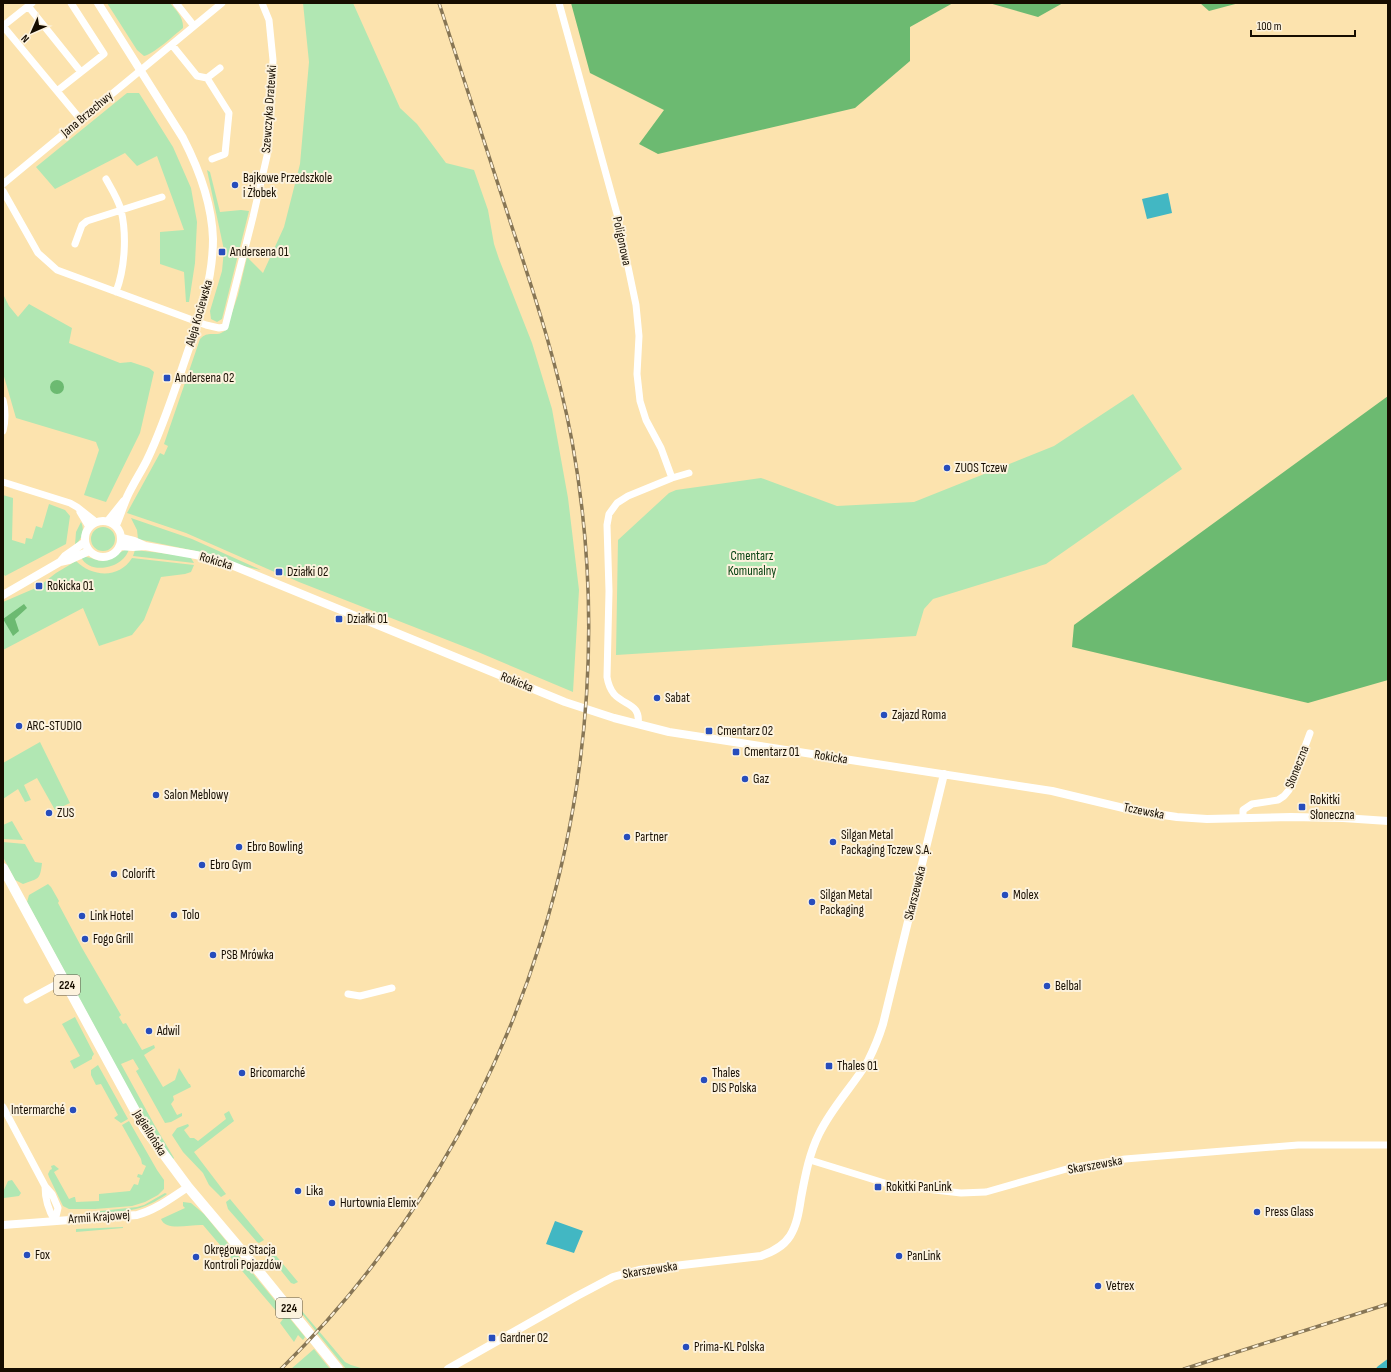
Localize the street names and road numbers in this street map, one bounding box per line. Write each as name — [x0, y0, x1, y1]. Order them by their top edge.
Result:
street label: Szewczyka Dratewki — [258, 65, 280, 153]
street label: Jana Brzechwy — [57, 88, 116, 141]
street label: Poligonowa — [609, 215, 635, 267]
street label: Aleja Kociewska — [182, 278, 216, 349]
street label: Rokicka — [197, 548, 235, 574]
street label: Rokicka — [498, 668, 536, 696]
street label: Słoneczna — [1282, 743, 1312, 791]
street label: Rokicka — [813, 746, 849, 768]
street label: Tczewska — [1122, 799, 1166, 823]
street label: Skarszewska — [901, 864, 929, 922]
road number: 224 — [54, 975, 80, 995]
street label: Jagiellońska — [129, 1106, 170, 1159]
street label: Skarszewska — [1066, 1152, 1124, 1178]
street label: Armii Krajowej — [67, 1207, 130, 1227]
street label: Skarszewska — [621, 1258, 679, 1282]
road number: 224 — [276, 1298, 302, 1318]

